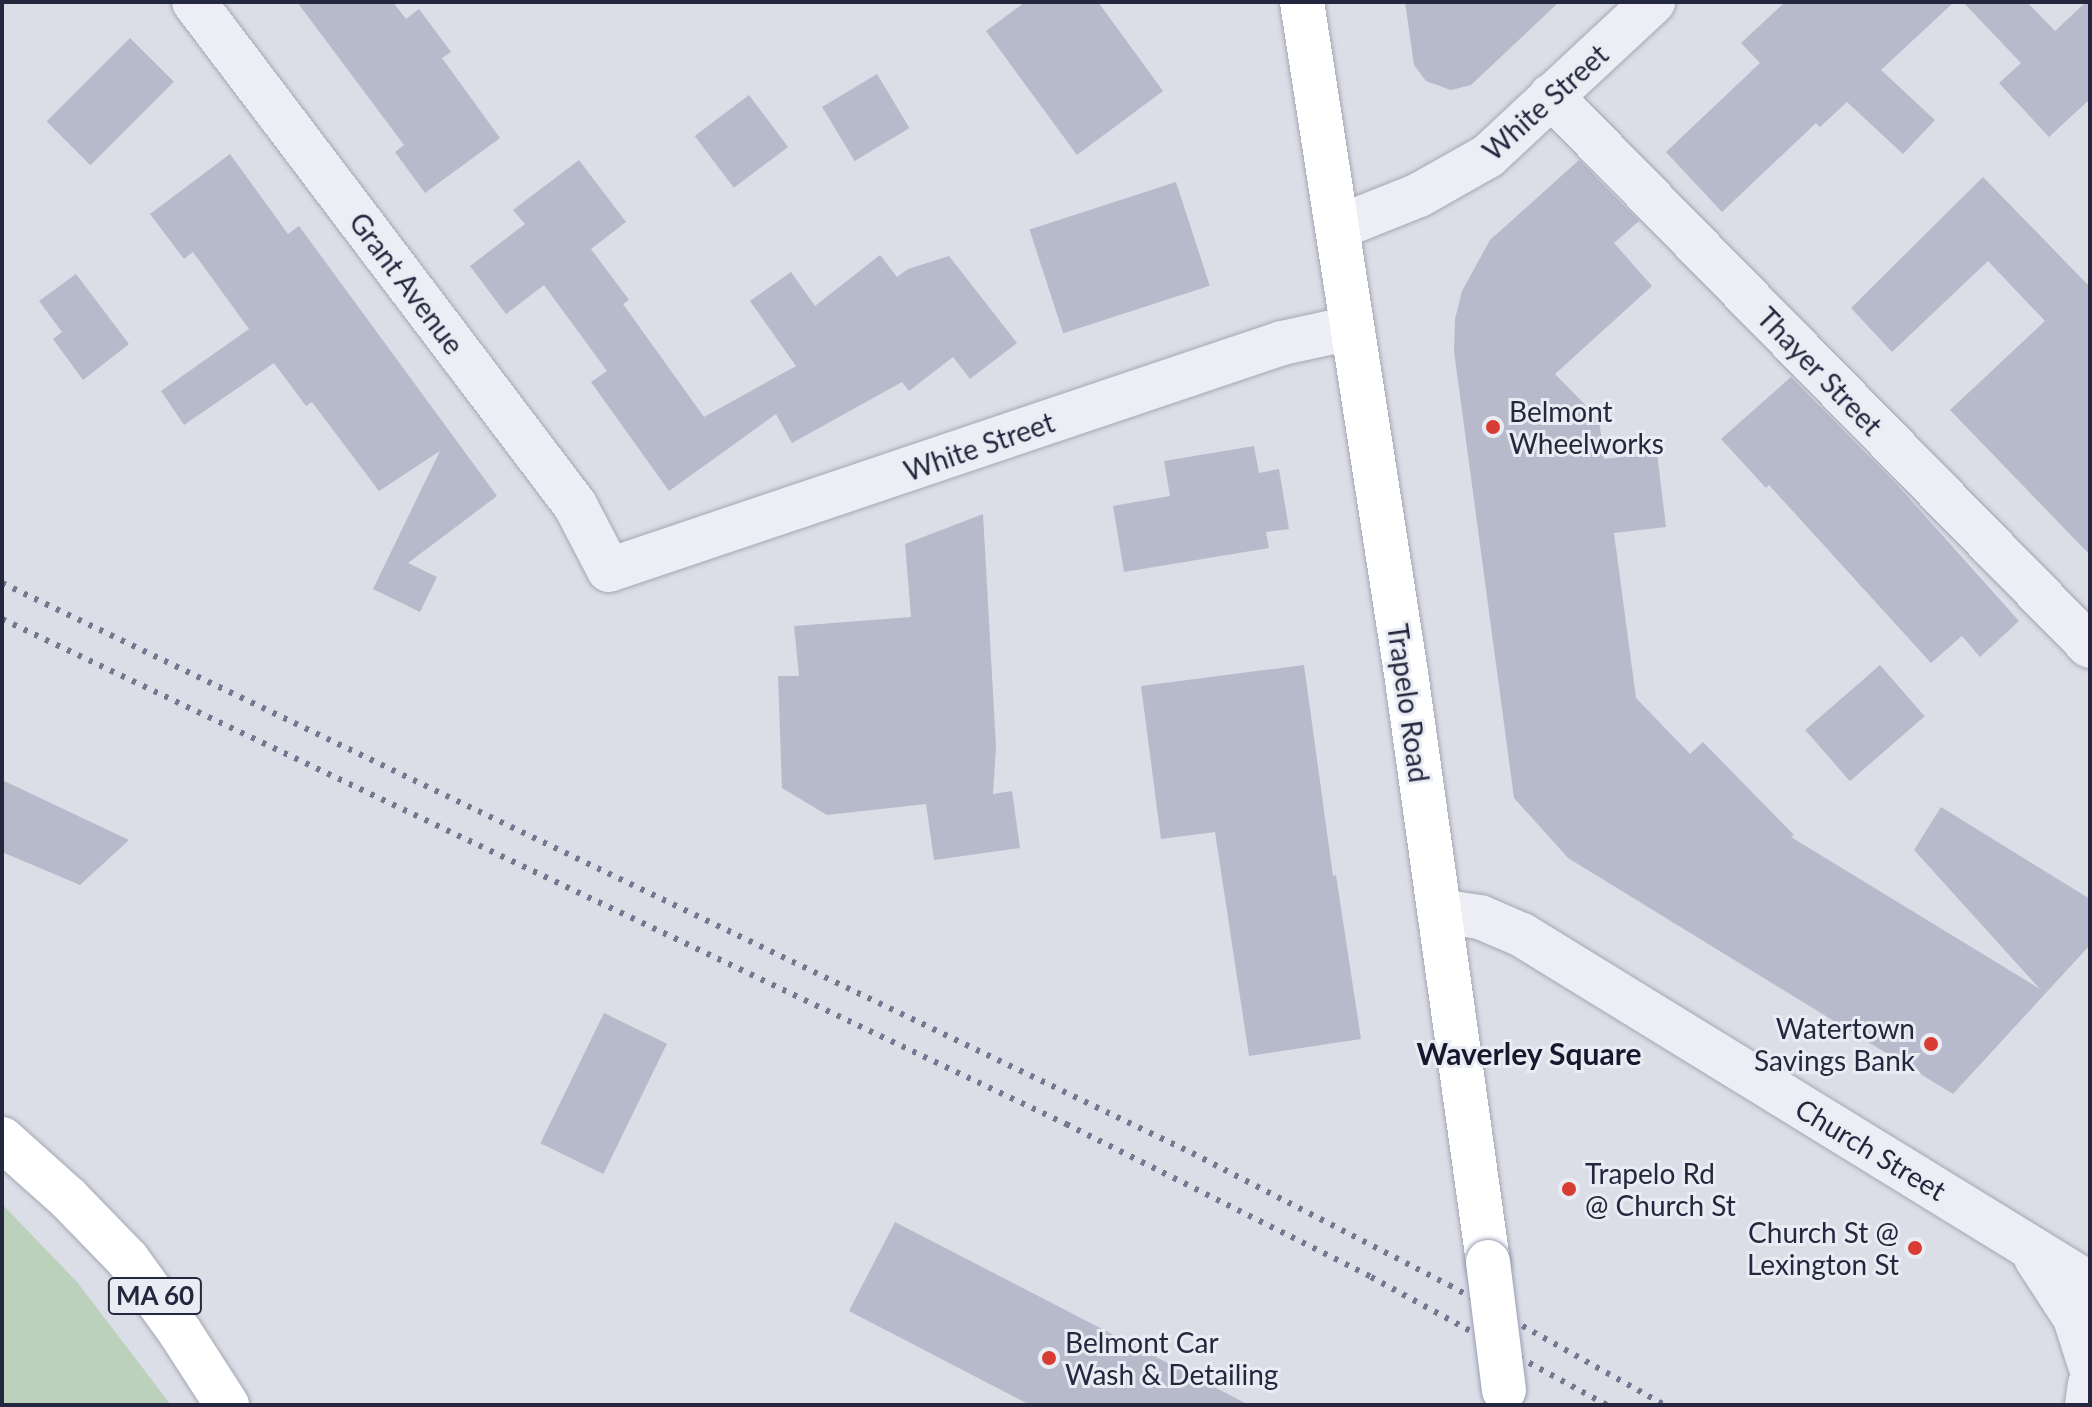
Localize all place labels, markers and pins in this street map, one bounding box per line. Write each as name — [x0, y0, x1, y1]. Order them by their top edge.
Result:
place label: Belmont Wheelworks — [1509, 394, 1664, 460]
marker: Belmont Wheelworks — [1484, 418, 1502, 436]
place label: Watertown Savings Bank — [1754, 1011, 1915, 1077]
marker: Watertown Savings Bank — [1922, 1035, 1940, 1053]
place label: Trapelo Rd @ Church St — [1585, 1156, 1736, 1222]
marker: Trapelo Rd @ Church St — [1560, 1180, 1578, 1198]
place label: Church St @ Lexington St — [1747, 1215, 1899, 1281]
marker: Church St @ Lexington St — [1906, 1239, 1924, 1257]
place label: Belmont Car Wash & Detailing — [1065, 1325, 1278, 1391]
marker: Belmont Car Wash & Detailing — [1040, 1349, 1058, 1367]

